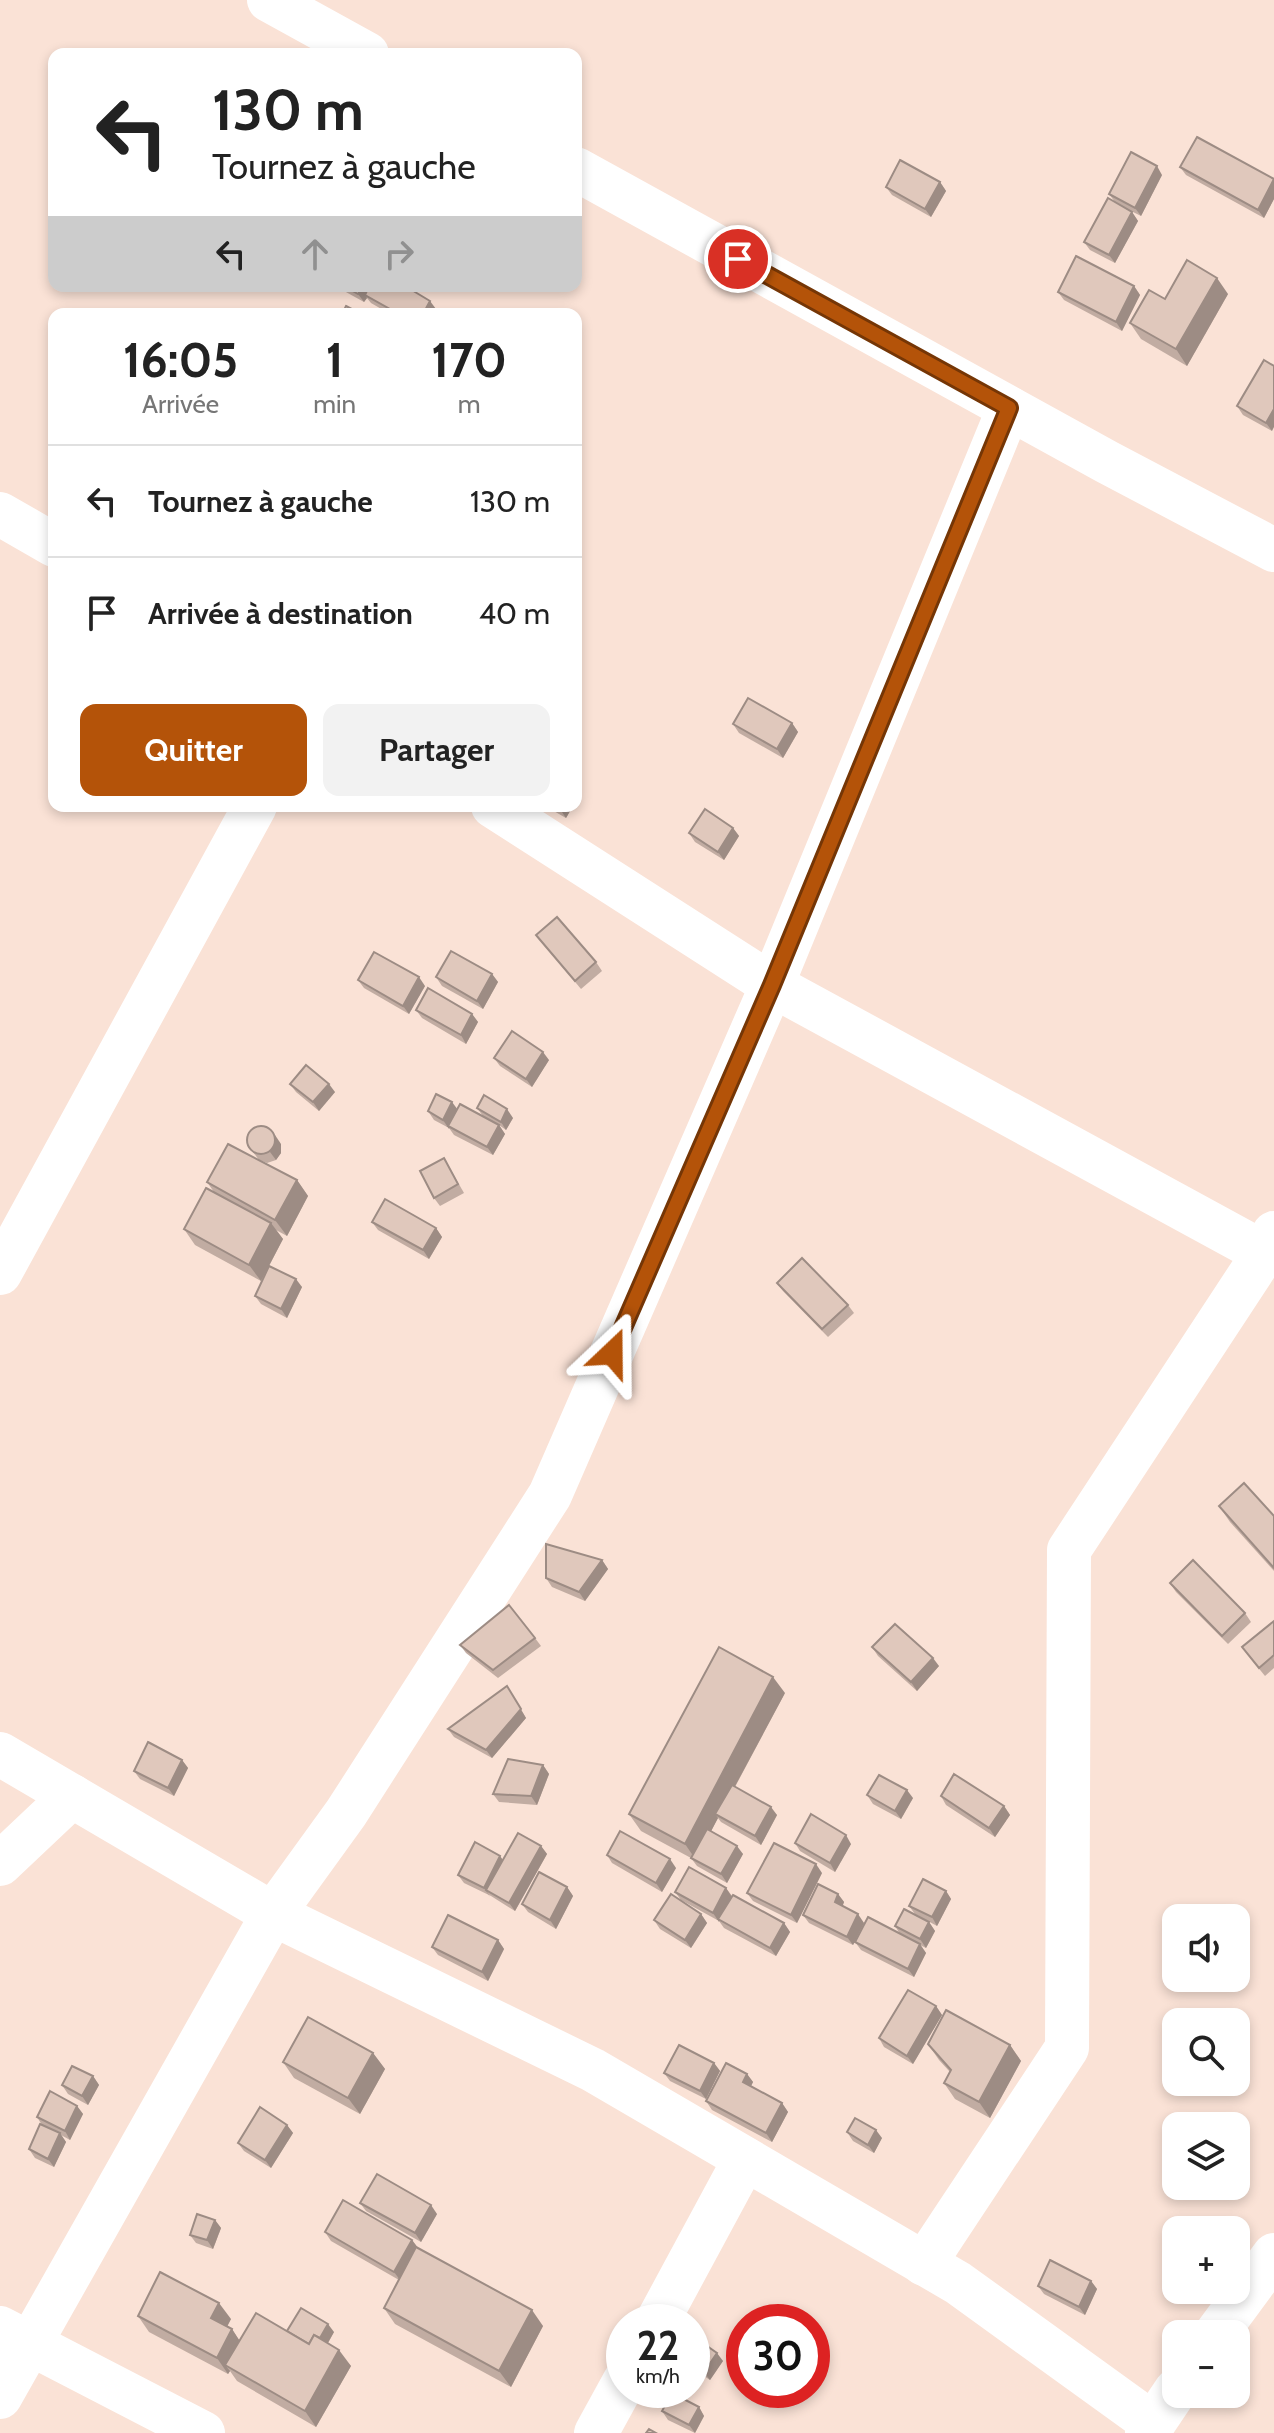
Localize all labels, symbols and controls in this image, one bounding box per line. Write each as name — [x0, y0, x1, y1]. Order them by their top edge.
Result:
text: 130 m — [212, 76, 364, 144]
icon: left — [80, 80, 184, 184]
text: Tournez à gauche — [212, 144, 476, 188]
pin — [704, 225, 772, 293]
icon: left — [209, 232, 253, 276]
icon: ahead — [293, 232, 337, 276]
icon: right — [377, 232, 421, 276]
icon: arrive — [716, 237, 760, 281]
text: 16:05 — [123, 331, 238, 389]
text: 1 — [326, 331, 344, 389]
text: 170 — [431, 331, 507, 389]
text: Arrivée — [142, 388, 219, 420]
text: min — [313, 388, 356, 420]
text: m — [458, 388, 480, 420]
icon: left — [80, 479, 124, 523]
text: Tournez à gauche — [148, 483, 373, 520]
text: 130 m — [470, 483, 550, 520]
icon: arrive — [80, 591, 124, 635]
text: Arrivée à destination — [148, 595, 413, 632]
text: 40 m — [479, 595, 550, 632]
button: Quitter — [80, 704, 307, 796]
button: Partager — [323, 704, 550, 796]
position arrow — [570, 1311, 654, 1395]
map controls — [1162, 1904, 1250, 2408]
button: sound — [1162, 1904, 1250, 1992]
button: search — [1162, 2008, 1250, 2096]
button: layers — [1162, 2112, 1250, 2200]
button: + — [1162, 2216, 1250, 2304]
speed limit sign: 30 — [726, 2304, 830, 2408]
button: − — [1162, 2320, 1250, 2408]
text: 22 — [637, 2321, 679, 2370]
text: km/h — [636, 2364, 680, 2388]

